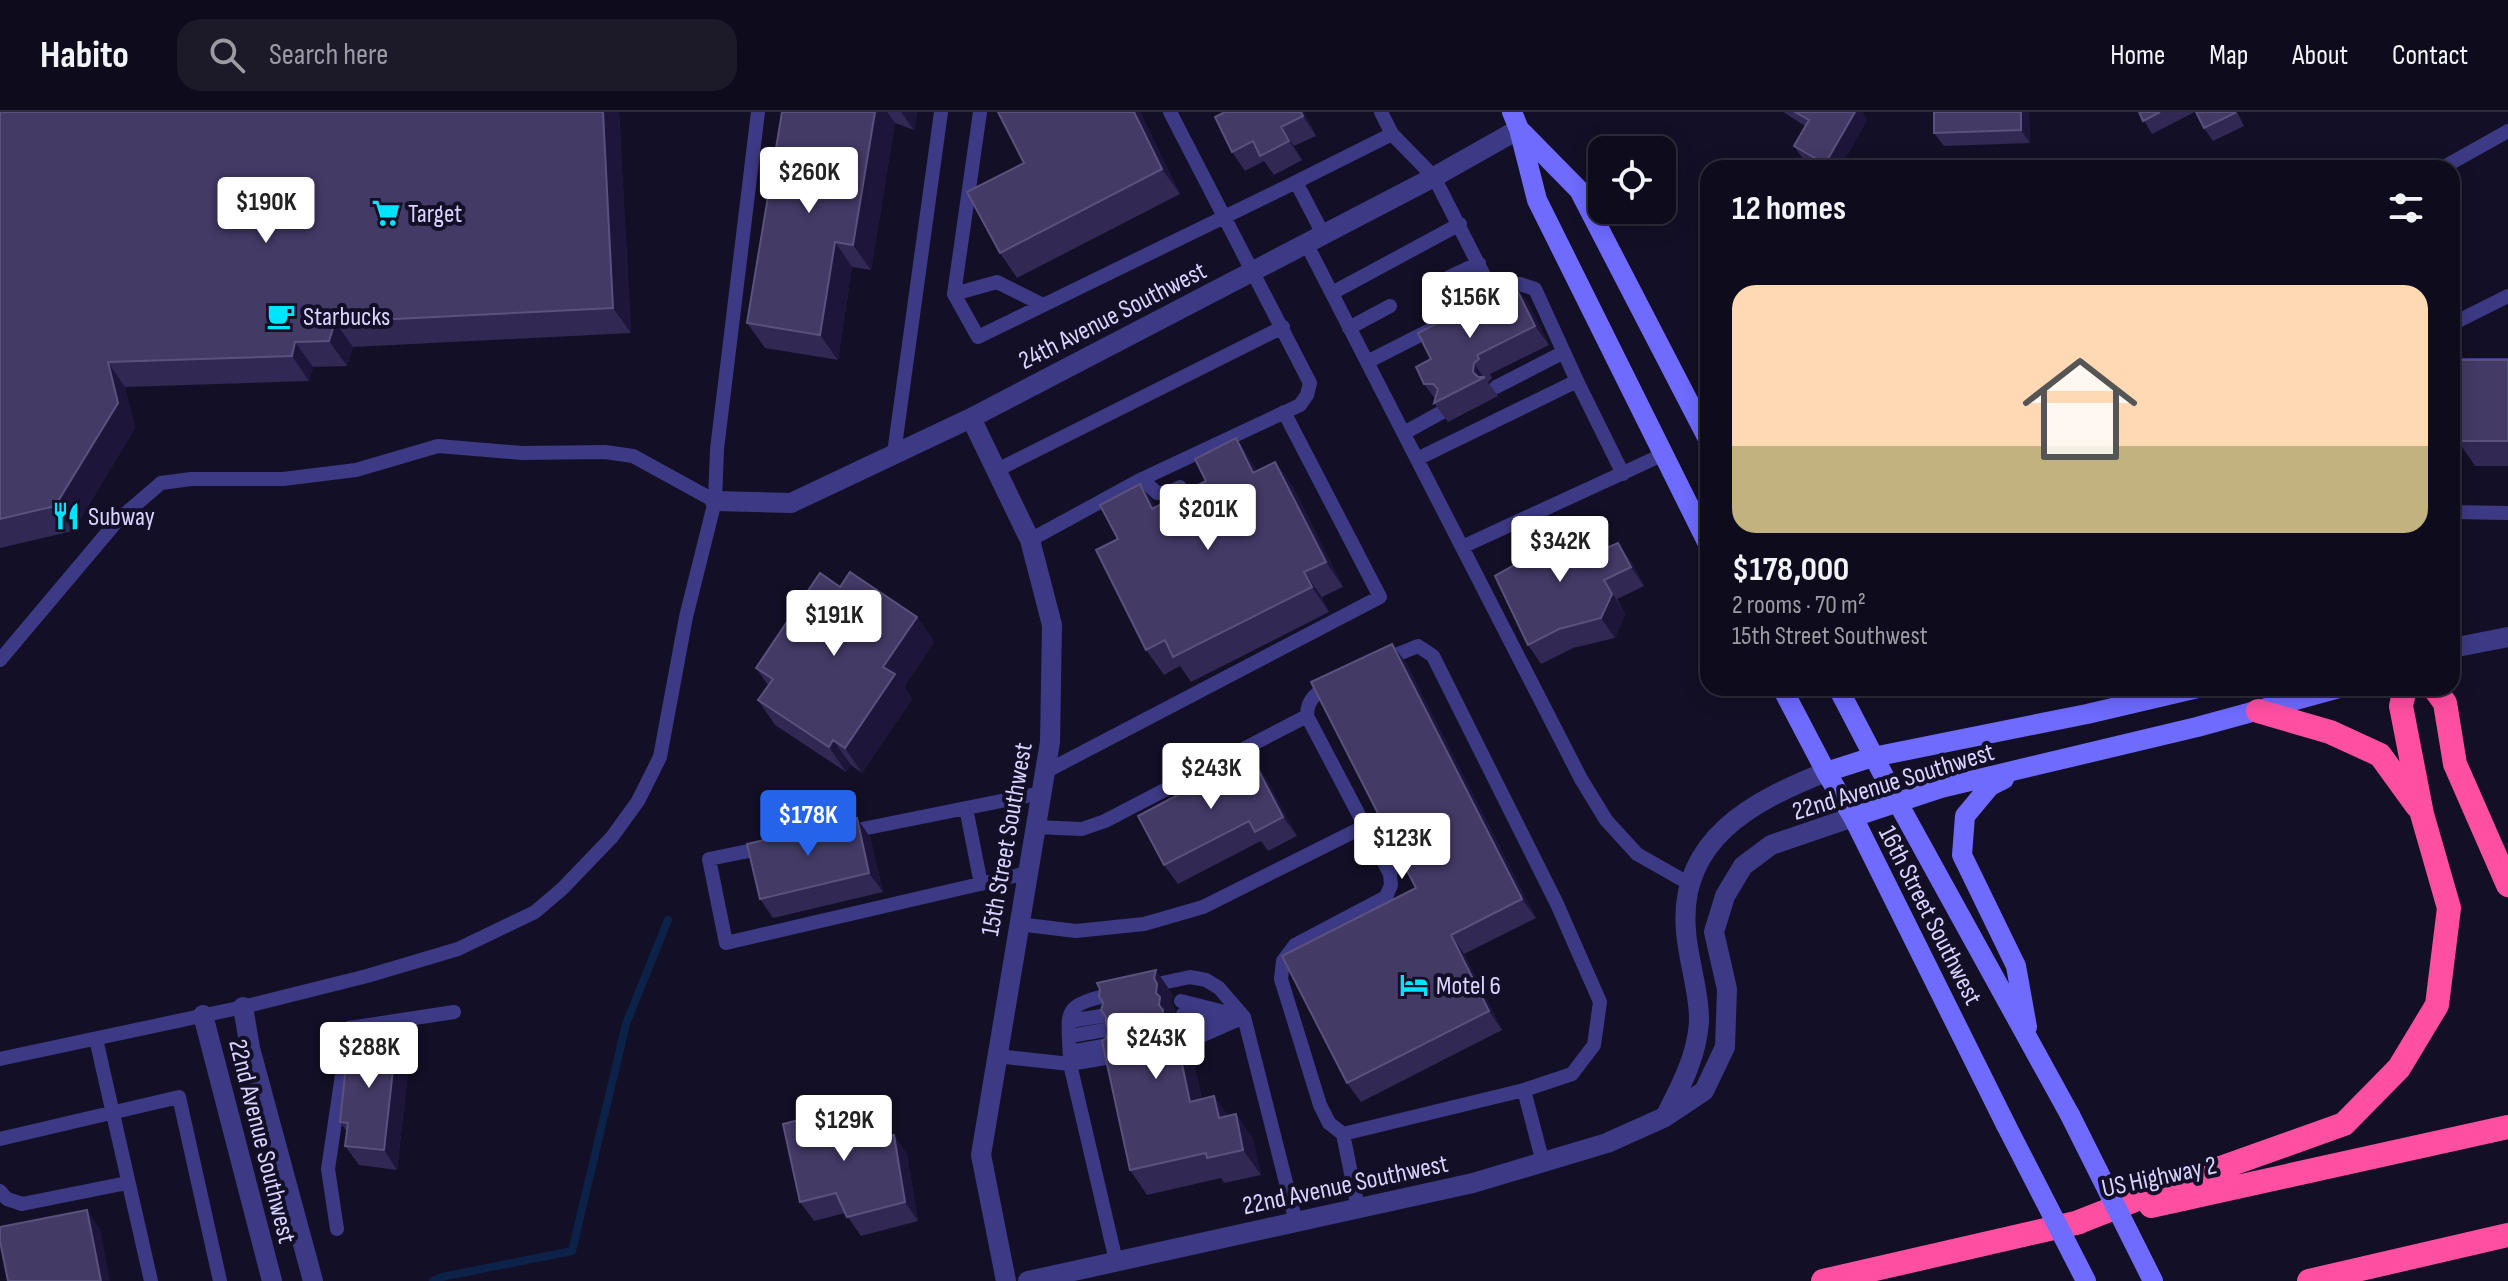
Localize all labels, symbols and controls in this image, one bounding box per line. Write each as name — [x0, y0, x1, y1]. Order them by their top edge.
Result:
search box — [177, 19, 737, 91]
text: Habito — [40, 33, 129, 78]
icon: search — [205, 33, 249, 77]
text: Search here — [269, 37, 388, 73]
text: Home — [2110, 39, 2165, 72]
text: Map — [2209, 39, 2248, 72]
text: About — [2292, 39, 2348, 72]
text: Contact — [2392, 39, 2468, 72]
map controls — [1588, 136, 1676, 224]
button: locate — [1588, 136, 1676, 224]
pin: $260K — [753, 147, 865, 215]
text: $260K — [778, 157, 840, 188]
pin: $190K — [210, 177, 322, 245]
icon: filters — [2384, 186, 2428, 230]
text: $190K — [235, 187, 297, 218]
text: 12 homes — [1732, 188, 1846, 229]
supermarket icon: Target — [371, 198, 401, 228]
place label: Target — [408, 199, 462, 230]
street label: 24th Avenue Southwest — [1014, 256, 1212, 377]
pin: $156K — [1414, 272, 1526, 340]
text: $156K — [1440, 282, 1500, 313]
cafe icon: Starbucks — [266, 301, 296, 331]
place label: Starbucks — [303, 302, 390, 333]
icon: home — [2008, 337, 2152, 481]
pin: $201K — [1152, 484, 1264, 552]
text: $201K — [1178, 494, 1238, 525]
restaurant icon: Subway — [51, 501, 81, 531]
place label: Subway — [88, 502, 155, 533]
pin: $342K — [1504, 516, 1616, 584]
text: $342K — [1529, 526, 1591, 557]
text: $178,000 — [1732, 549, 1849, 590]
pin: $191K — [778, 590, 890, 658]
text: 2 rooms · 70 m² — [1732, 590, 1866, 621]
text: $191K — [804, 600, 864, 631]
text: 15th Street Southwest — [1732, 621, 1928, 652]
street label: 22nd Avenue Southwest — [1789, 737, 1998, 828]
street label: 15th Street Southwest — [975, 740, 1040, 938]
pin: $243K — [1155, 743, 1267, 811]
text: $243K — [1180, 753, 1242, 784]
pin: $178K — [752, 790, 864, 858]
text: $178K — [778, 800, 838, 831]
pin: $123K — [1346, 813, 1458, 881]
street label: 16th Street Southwest — [1871, 821, 1988, 1010]
text: $123K — [1372, 823, 1432, 854]
hotel icon: Motel 6 — [1399, 970, 1429, 1000]
place label: Motel 6 — [1436, 971, 1501, 1002]
pin: $243K — [1100, 1013, 1212, 1081]
pin: $288K — [313, 1022, 425, 1090]
text: $243K — [1125, 1023, 1187, 1054]
text: $288K — [338, 1032, 400, 1063]
street label: 22nd Avenue Southwest — [221, 1036, 302, 1247]
pin: $129K — [788, 1095, 900, 1163]
text: $129K — [814, 1105, 874, 1136]
street label: 22nd Avenue Southwest — [1240, 1149, 1451, 1222]
street label: US Highway 2 — [2099, 1150, 2220, 1205]

